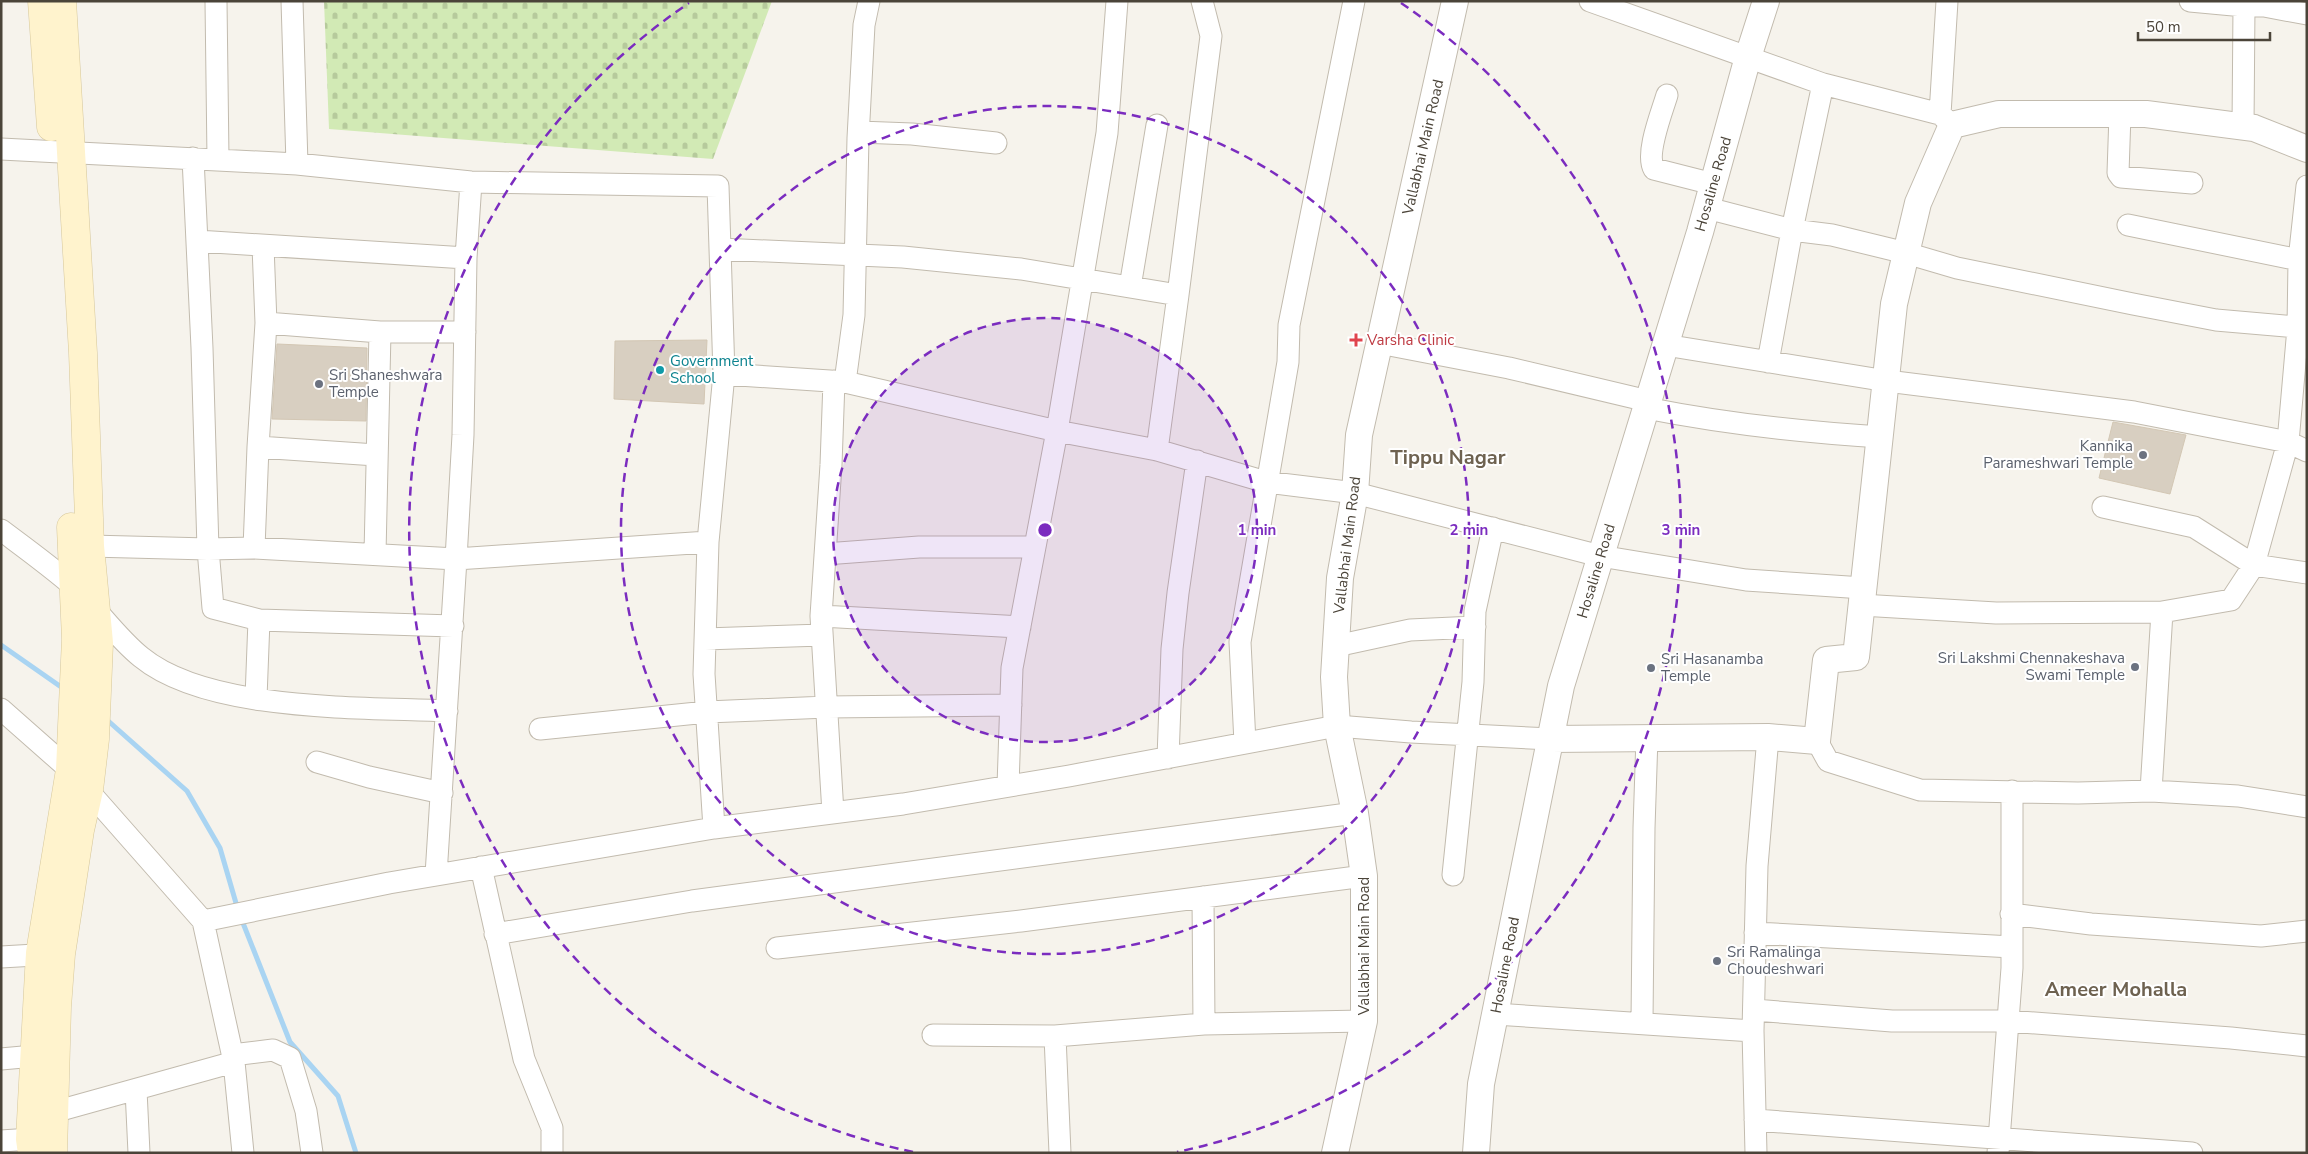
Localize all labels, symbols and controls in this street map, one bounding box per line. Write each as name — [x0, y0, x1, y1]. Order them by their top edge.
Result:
scale bar — [2138, 10, 2270, 42]
text: 50 m — [2146, 17, 2181, 37]
street label: Vallabhai Main Road — [1397, 77, 1448, 218]
street label: Hosaline Road — [1690, 134, 1736, 234]
place label: Varsha Clinic — [1366, 330, 1454, 350]
marker: Varsha Clinic — [1349, 333, 1363, 347]
place label: Government School — [670, 351, 754, 388]
marker: Government School — [654, 364, 666, 376]
place label: Sri Shaneshwara Temple — [329, 365, 442, 402]
marker: Sri Shaneshwara Temple — [313, 378, 325, 390]
place label: Kannika Parameshwari Temple — [1983, 436, 2133, 473]
district label: Tippu Nagar — [1390, 444, 1506, 471]
marker: Kannika Parameshwari Temple — [2137, 449, 2149, 461]
street label: Vallabhai Main Road — [1329, 475, 1365, 616]
text: 1 min — [1238, 520, 1276, 540]
text: 2 min — [1450, 520, 1488, 540]
text: 3 min — [1662, 520, 1700, 540]
centre of rings — [1036, 521, 1054, 539]
street label: Hosaline Road — [1572, 521, 1620, 621]
place label: Sri Lakshmi Chennakeshava Swami Temple — [1938, 648, 2125, 685]
place label: Sri Hasanamba Temple — [1661, 649, 1763, 686]
marker: Sri Lakshmi Chennakeshava Swami Temple — [2129, 661, 2141, 673]
marker: Sri Hasanamba Temple — [1645, 662, 1657, 674]
street label: Vallabhai Main Road — [1354, 877, 1374, 1016]
street label: Hosaline Road — [1486, 915, 1524, 1015]
place label: Sri Ramalinga Choudeshwari — [1727, 942, 1824, 979]
marker: Sri Ramalinga Choudeshwari — [1711, 955, 1723, 967]
district label: Ameer Mohalla — [2045, 976, 2187, 1003]

